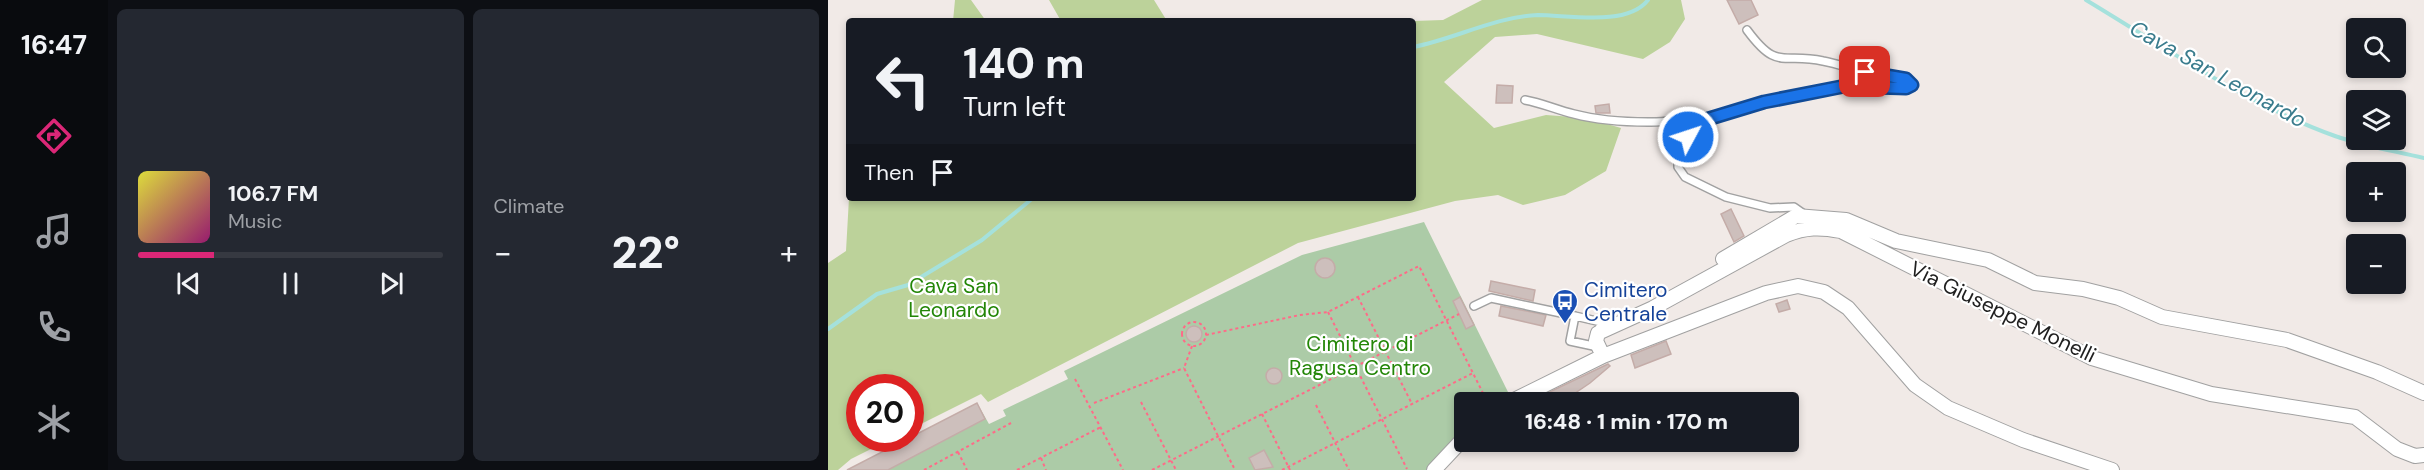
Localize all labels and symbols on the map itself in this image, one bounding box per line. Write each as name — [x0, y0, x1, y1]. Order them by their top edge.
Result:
water label: Cava San Leonardo — [2125, 13, 2311, 135]
pin — [1839, 46, 1890, 97]
position arrow — [1656, 105, 1720, 169]
street label: Via Giuseppe Monelli — [1905, 255, 2101, 369]
park label: Cava San Leonardo — [908, 272, 1000, 324]
place label: Cimitero Centrale — [1584, 276, 1668, 328]
bus stop icon: Cimitero Centrale — [1550, 287, 1580, 325]
park label: Cimitero di Ragusa Centro — [1289, 330, 1431, 382]
speed limit sign: 20 — [846, 374, 924, 452]

